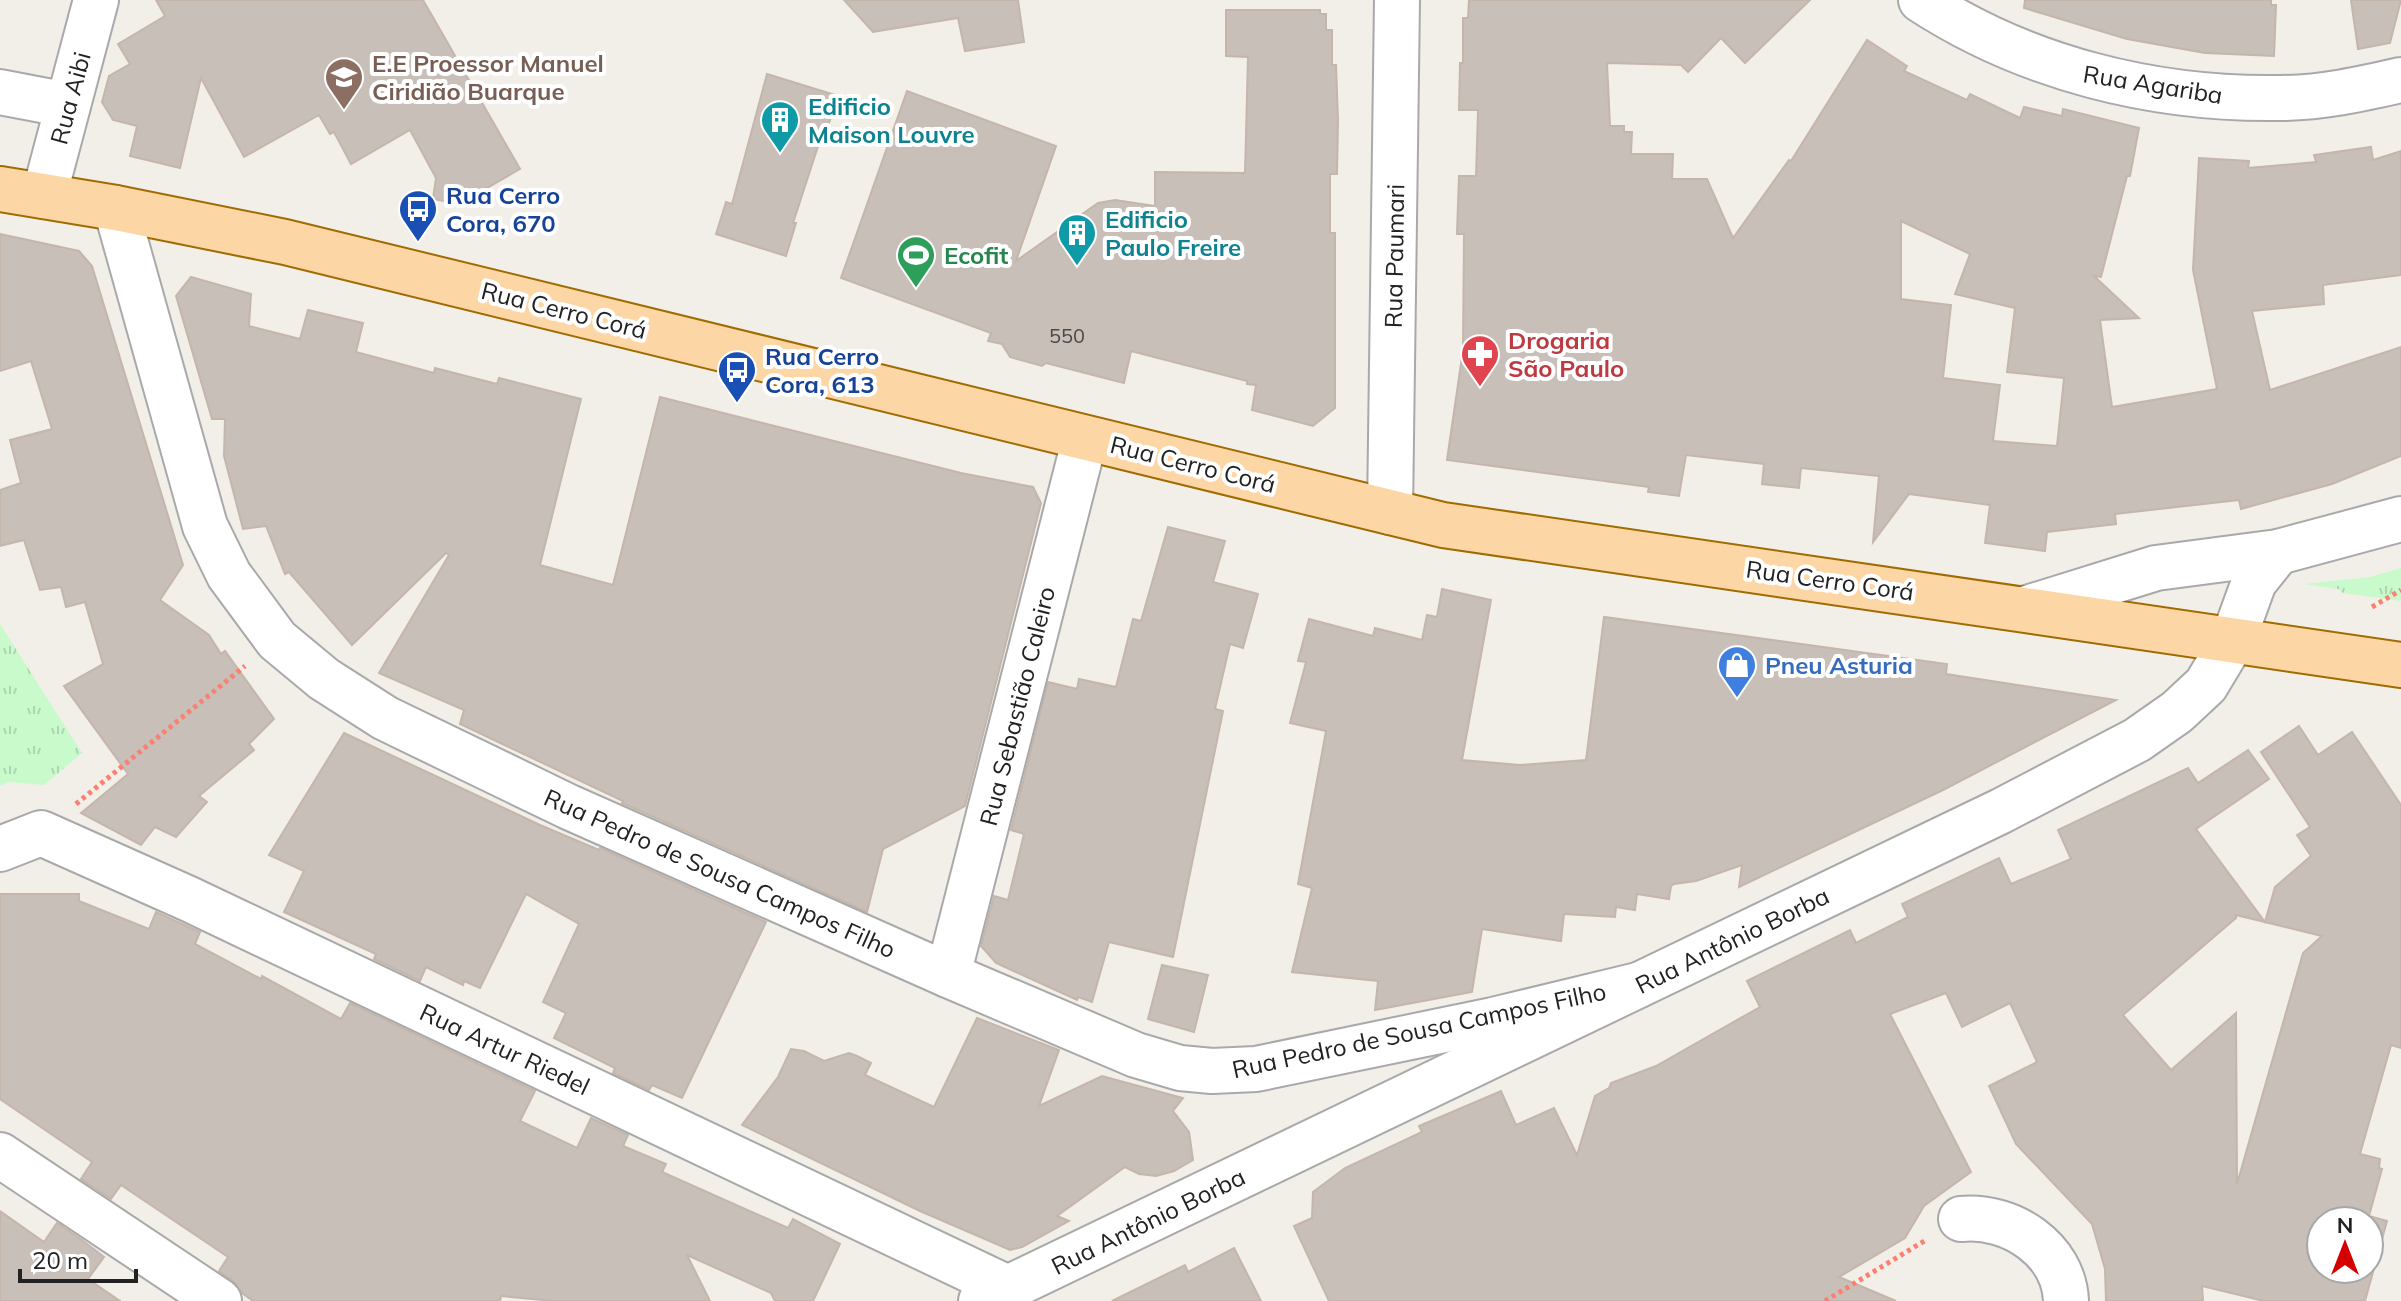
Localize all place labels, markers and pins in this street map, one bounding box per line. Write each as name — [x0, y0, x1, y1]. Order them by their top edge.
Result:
place label: E.E Proessor Manuel Ciridião Buarque — [372, 48, 604, 106]
school or university icon: E.E Proessor Manuel Ciridião Buarque — [323, 56, 365, 111]
place label: Edificio Maison Louvre — [808, 91, 975, 149]
building icon: Edificio Maison Louvre — [759, 99, 801, 154]
place label: Rua Cerro Cora, 670 — [446, 180, 560, 238]
bus stop icon: Rua Cerro Cora, 670 — [397, 188, 439, 243]
place label: Edificio Paulo Freire — [1105, 204, 1241, 262]
building icon: Edificio Paulo Freire — [1056, 212, 1098, 267]
sports icon: Ecofit — [895, 234, 937, 289]
place label: Ecofit — [944, 240, 1008, 270]
place label: Drogaria São Paulo — [1508, 325, 1624, 383]
pharmacy icon: Drogaria São Paulo — [1459, 333, 1501, 388]
place label: Rua Cerro Cora, 613 — [765, 341, 879, 399]
bus stop icon: Rua Cerro Cora, 613 — [716, 349, 758, 404]
shop icon: Pneu Asturia — [1716, 644, 1758, 699]
place label: Pneu Asturia — [1765, 650, 1913, 680]

